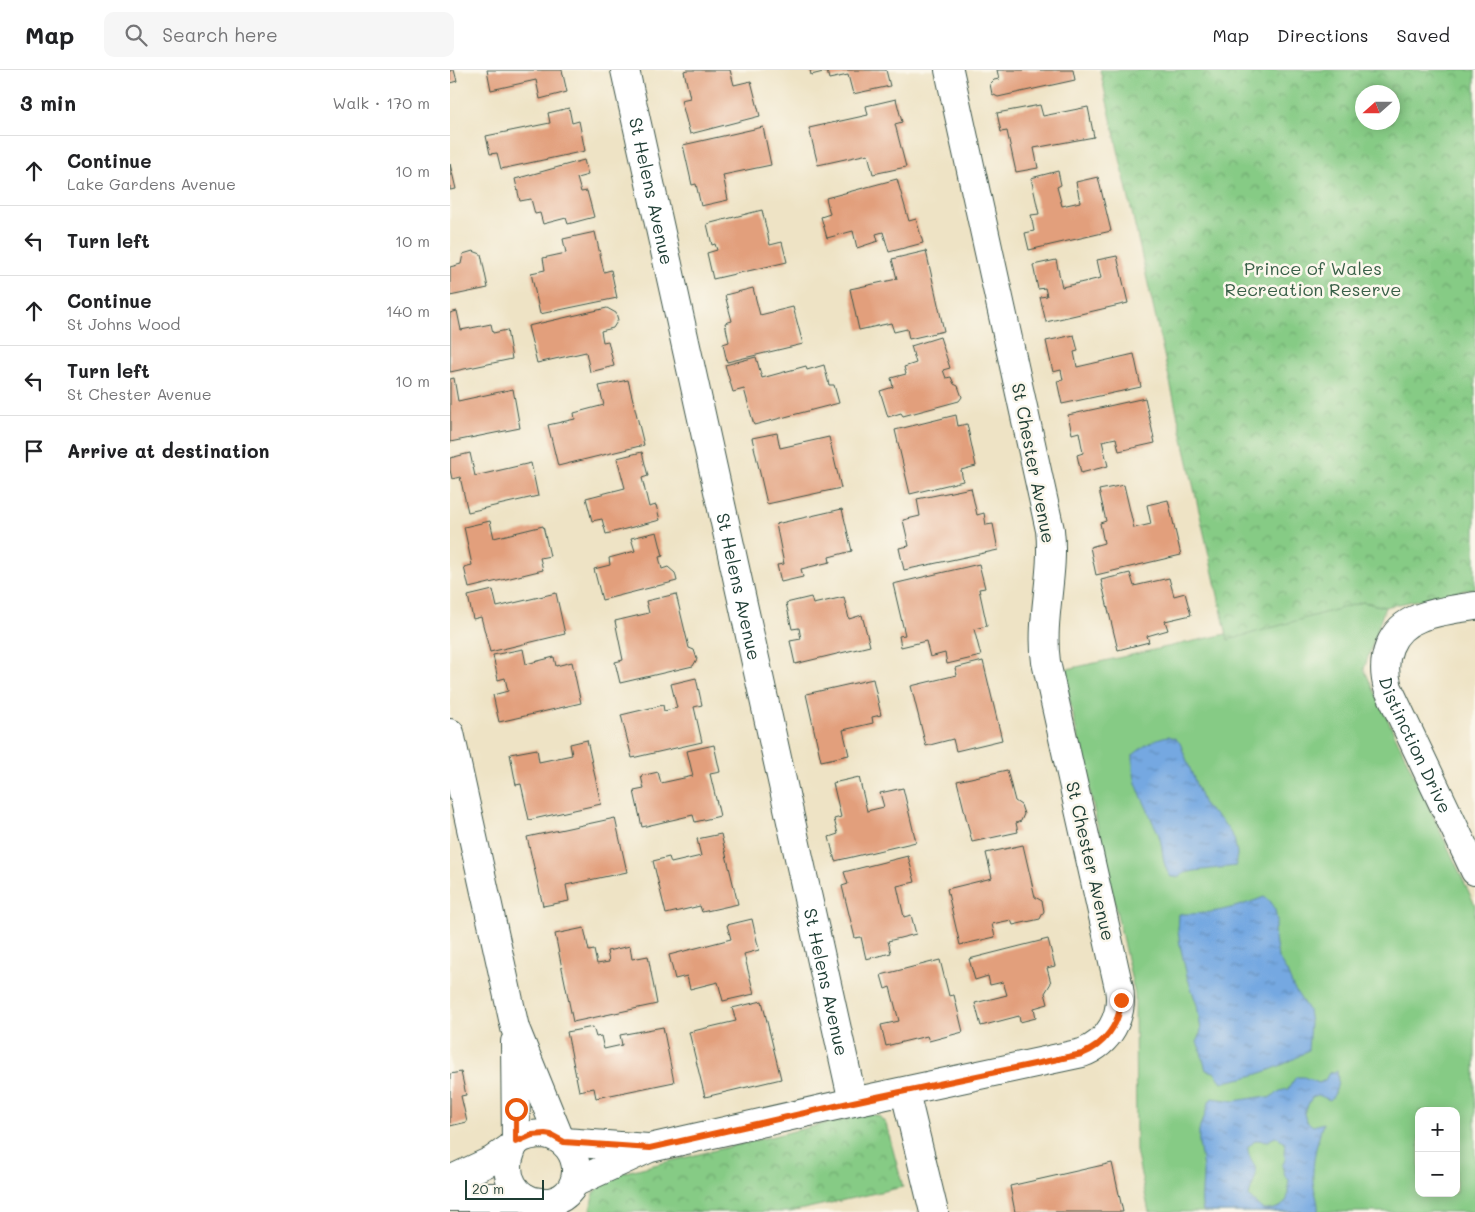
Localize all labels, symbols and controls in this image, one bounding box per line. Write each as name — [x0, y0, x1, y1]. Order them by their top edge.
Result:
search box — [104, 12, 454, 57]
text: Map — [25, 19, 74, 50]
icon: search — [122, 21, 150, 49]
text: Search here — [162, 22, 278, 47]
text: Map — [1212, 23, 1249, 47]
text: Directions — [1277, 23, 1369, 47]
text: Saved — [1397, 23, 1450, 47]
north arrow — [1355, 85, 1400, 130]
text: 3 min — [20, 89, 76, 116]
text: Walk · 170 m — [332, 92, 430, 113]
street label: St Helens Avenue — [624, 115, 680, 267]
text: Continue — [67, 148, 152, 173]
icon: ahead — [20, 157, 48, 185]
text: 10 m — [395, 160, 430, 181]
text: Lake Gardens Avenue — [67, 173, 236, 194]
icon: left — [20, 227, 48, 255]
text: Turn left — [67, 228, 150, 253]
text: 10 m — [395, 230, 430, 251]
park label: Prince of Wales Recreation Reserve — [1225, 256, 1401, 301]
text: Continue — [67, 288, 152, 313]
icon: ahead — [20, 297, 48, 325]
text: 140 m — [386, 300, 430, 321]
text: St Johns Wood — [67, 313, 180, 334]
text: Turn left — [67, 358, 150, 383]
icon: left — [20, 367, 48, 395]
text: 10 m — [395, 370, 430, 391]
street label: St Chester Avenue — [1007, 381, 1061, 545]
text: St Chester Avenue — [67, 383, 212, 404]
icon: arrive — [20, 437, 48, 465]
text: Arrive at destination — [67, 438, 270, 463]
street label: St Helens Avenue — [711, 511, 767, 663]
street label: Distinction Drive — [1374, 675, 1458, 817]
street label: St Chester Avenue — [1061, 779, 1121, 943]
street label: St Helens Avenue — [799, 906, 854, 1058]
route end — [1110, 989, 1133, 1012]
route start — [505, 1098, 528, 1121]
map controls — [1415, 1107, 1460, 1197]
button: + — [1415, 1107, 1460, 1152]
button: − — [1415, 1152, 1460, 1197]
scale bar — [465, 1177, 544, 1200]
text: 20 m — [472, 1179, 504, 1198]

